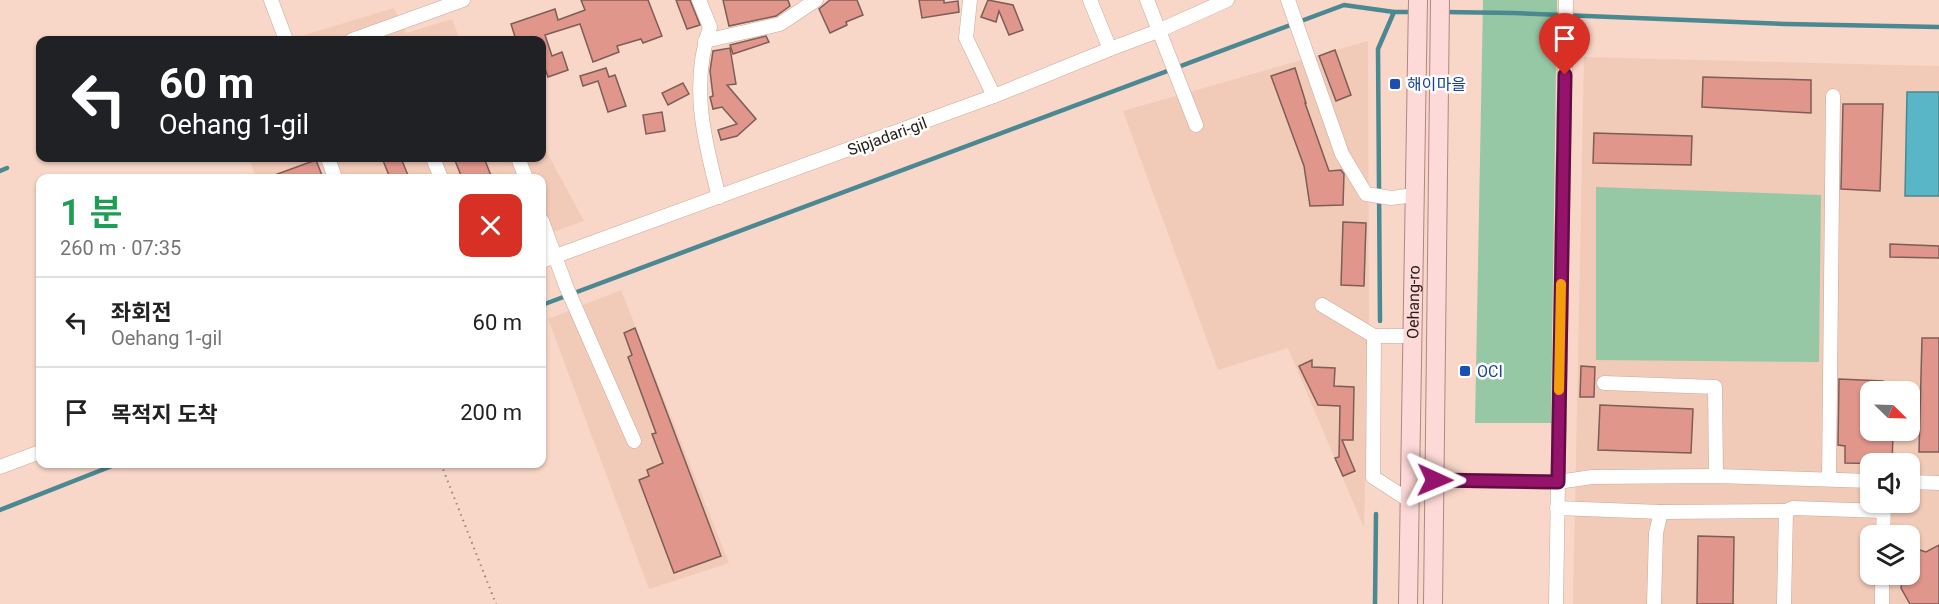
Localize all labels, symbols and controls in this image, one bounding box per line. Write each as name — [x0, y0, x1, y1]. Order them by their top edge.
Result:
pin — [1539, 13, 1590, 75]
icon: arrive — [1548, 22, 1581, 55]
text: 60 m — [159, 59, 254, 108]
icon: left — [60, 60, 138, 138]
place label: 해이마을 — [1407, 75, 1466, 94]
marker: 해이마을 — [1388, 77, 1402, 91]
text: Oehang 1-gil — [159, 109, 309, 141]
street label: Sipjadari-gil — [845, 113, 929, 160]
text: 1 분 — [60, 192, 123, 234]
button: close — [459, 194, 522, 257]
text: 260 m · 07:35 — [60, 236, 181, 260]
street label: Oehang-ro — [1403, 265, 1424, 339]
text: 좌회전 — [111, 300, 172, 325]
icon: left — [60, 306, 93, 339]
text: 60 m — [473, 310, 522, 335]
text: Oehang 1-gil — [111, 326, 222, 350]
place label: OCI — [1477, 362, 1503, 381]
marker: OCI — [1458, 364, 1472, 378]
north arrow — [1860, 381, 1920, 441]
map controls — [1860, 381, 1920, 585]
icon: arrive — [60, 396, 93, 429]
text: 200 m — [460, 400, 522, 425]
text: 목적지 도착 — [111, 402, 218, 427]
position arrow — [1403, 448, 1467, 512]
button: sound — [1860, 453, 1920, 513]
button: layers — [1860, 525, 1920, 585]

